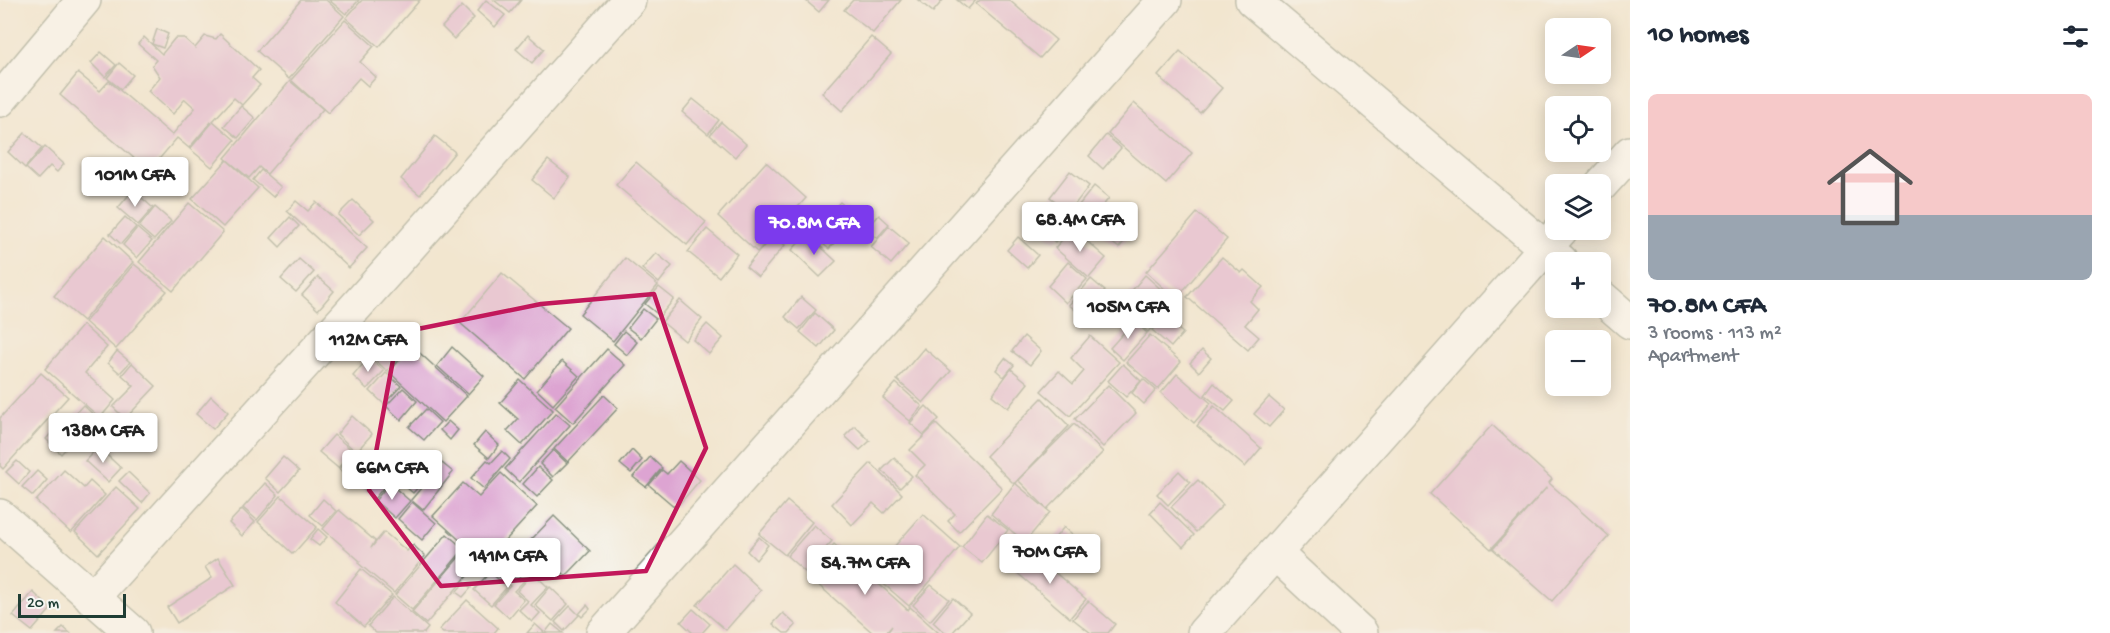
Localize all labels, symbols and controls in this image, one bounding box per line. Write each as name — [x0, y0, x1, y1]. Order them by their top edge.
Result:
north arrow — [1545, 18, 1611, 84]
map controls — [1545, 18, 1611, 396]
icon: filters — [2059, 20, 2092, 53]
text: 10 homes — [1648, 21, 1748, 52]
button: locate — [1545, 96, 1611, 162]
icon: home — [1816, 133, 1924, 241]
pin: 101M CFA — [73, 157, 197, 208]
text: 101M CFA — [95, 165, 175, 188]
button: layers — [1545, 174, 1611, 240]
pin: 68.4M CFA — [1011, 202, 1149, 253]
pin: 70.8M CFA — [745, 205, 883, 256]
text: 68.4M CFA — [1036, 210, 1124, 233]
text: 70.8M CFA — [769, 213, 859, 236]
button: + — [1545, 252, 1611, 318]
pin: 105M CFA — [1066, 289, 1190, 340]
text: 70.8M CFA — [1648, 292, 1766, 323]
text: 105M CFA — [1087, 297, 1169, 320]
pin: 112M CFA — [306, 322, 430, 373]
text: 3 rooms · 113 m² — [1648, 323, 1782, 346]
text: 112M CFA — [329, 330, 407, 353]
button: − — [1545, 330, 1611, 396]
text: Apartment — [1648, 346, 1738, 369]
pin: 138M CFA — [41, 413, 165, 464]
text: 138M CFA — [63, 421, 143, 444]
pin: 66M CFA — [337, 450, 447, 501]
text: 66M CFA — [356, 458, 428, 481]
pin: 70M CFA — [995, 534, 1105, 585]
pin: 141M CFA — [446, 538, 570, 589]
text: 70M CFA — [1013, 542, 1087, 565]
pin: 54.7M CFA — [796, 545, 934, 596]
text: 141M CFA — [469, 546, 547, 569]
text: 54.7M CFA — [821, 553, 909, 576]
scale bar — [18, 591, 126, 618]
text: 20 m — [27, 595, 59, 614]

